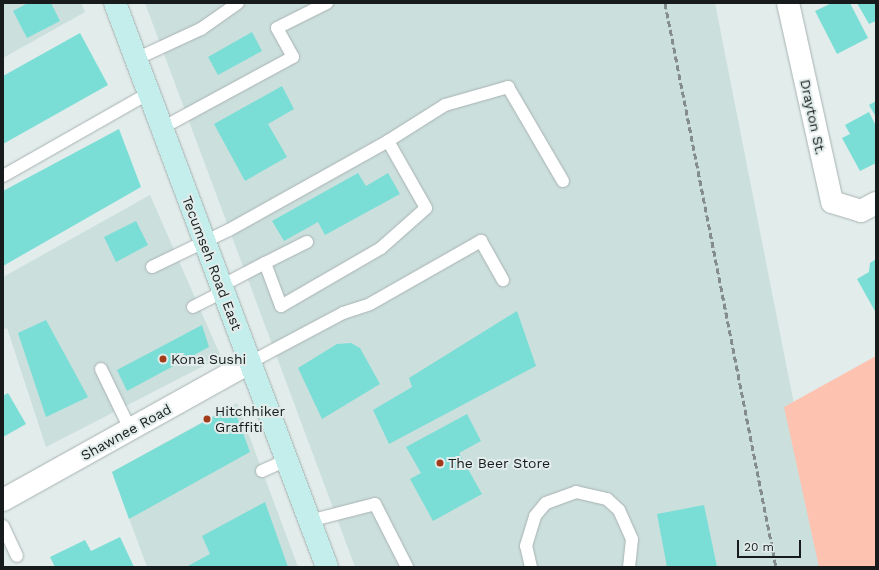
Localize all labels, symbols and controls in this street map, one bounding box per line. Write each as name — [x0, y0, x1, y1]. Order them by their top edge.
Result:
street label: Drayton St. — [797, 78, 829, 156]
street label: Tecumseh Road East — [179, 193, 245, 333]
place label: Kona Sushi — [171, 351, 247, 367]
marker: Kona Sushi — [158, 354, 168, 364]
street label: Shawnee Road — [78, 400, 174, 464]
place label: Hitchhiker Graffiti — [215, 403, 285, 436]
marker: Hitchhiker Graffiti — [202, 414, 212, 424]
place label: The Beer Store — [448, 455, 550, 471]
marker: The Beer Store — [435, 458, 445, 468]
scale bar — [739, 532, 803, 558]
text: 20 m — [744, 540, 774, 554]

